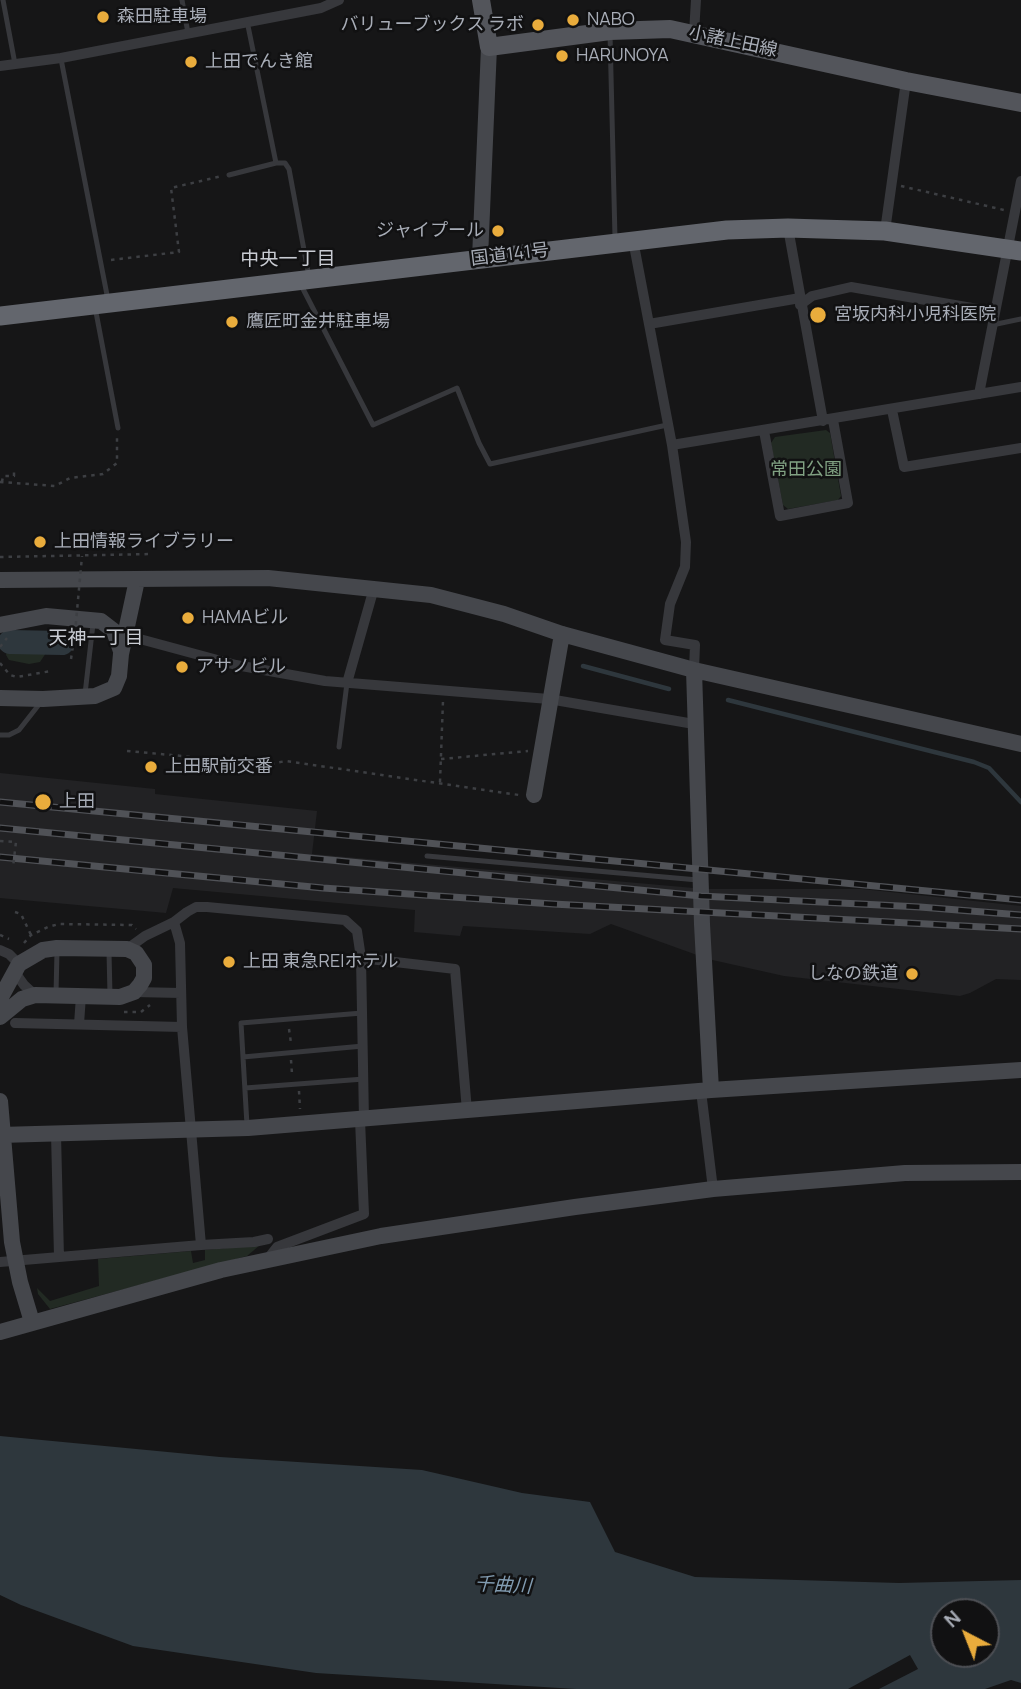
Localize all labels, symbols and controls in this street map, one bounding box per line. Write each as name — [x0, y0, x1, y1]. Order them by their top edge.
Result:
place label: 森田駐車場 — [117, 6, 207, 28]
marker: 森田駐車場 — [95, 9, 111, 25]
place label: NABO — [587, 9, 635, 31]
marker: NABO — [565, 12, 581, 28]
place label: バリューブックス ラボ — [340, 14, 524, 36]
marker: バリューブックス ラボ — [530, 17, 546, 33]
street label: 小諸上田線 — [687, 22, 779, 62]
place label: HARUNOYA — [576, 45, 669, 67]
marker: HARUNOYA — [554, 48, 570, 64]
place label: 上田でんき館 — [205, 51, 313, 73]
marker: 上田でんき館 — [183, 54, 199, 70]
place label: ジャイプール — [376, 220, 484, 242]
marker: ジャイプール — [490, 223, 506, 239]
street label: 国道141号 — [470, 239, 550, 271]
district label: 中央一丁目 — [241, 249, 335, 271]
place label: 宮坂内科小児科医院 — [834, 304, 996, 326]
marker: 宮坂内科小児科医院 — [808, 305, 828, 325]
place label: 鷹匠町金井駐車場 — [246, 311, 390, 333]
marker: 鷹匠町金井駐車場 — [224, 314, 240, 330]
park label: 常田公園 — [770, 459, 842, 481]
place label: 上田情報ライブラリー — [54, 531, 234, 553]
marker: 上田情報ライブラリー — [32, 534, 48, 550]
place label: HAMAビル — [202, 607, 288, 629]
marker: HAMAビル — [180, 610, 196, 626]
district label: 天神一丁目 — [49, 628, 143, 650]
place label: アサノビル — [196, 656, 286, 678]
marker: アサノビル — [174, 659, 190, 675]
place label: 上田駅前交番 — [165, 756, 273, 778]
marker: 上田駅前交番 — [143, 759, 159, 775]
place label: 上田 — [59, 791, 95, 813]
marker: 上田 — [33, 792, 53, 812]
place label: 上田 東急REIホテル — [243, 951, 398, 973]
marker: 上田 東急REIホテル — [221, 954, 237, 970]
place label: しなの鉄道 — [808, 963, 898, 985]
marker: しなの鉄道 — [904, 966, 920, 982]
water label: 千曲川 — [474, 1573, 532, 1599]
north arrow — [930, 1598, 1000, 1668]
text: N — [939, 1605, 966, 1633]

